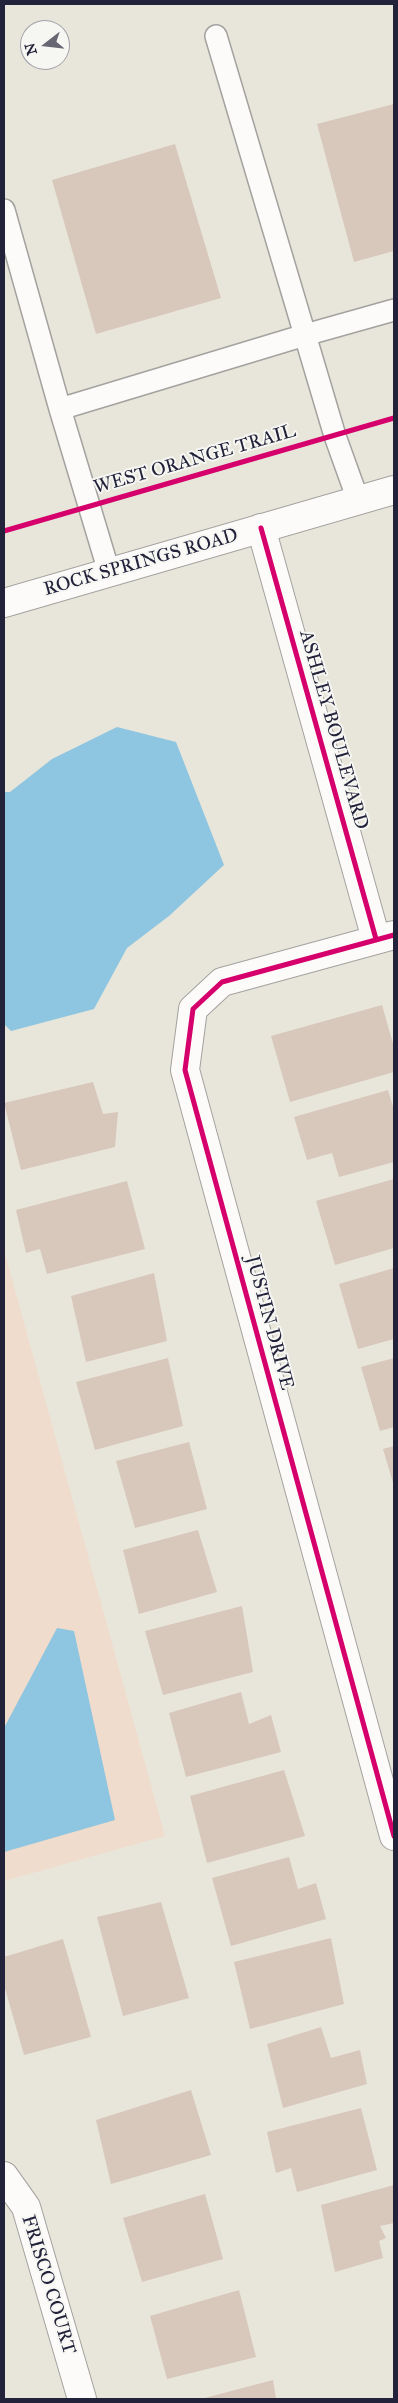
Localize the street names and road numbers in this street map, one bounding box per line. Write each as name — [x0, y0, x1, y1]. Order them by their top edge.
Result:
street label: WEST ORANGE TRAIL — [91, 420, 299, 500]
street label: ROCK SPRINGS ROAD — [41, 524, 241, 602]
street label: ASHLEY BOULEVARD — [294, 628, 372, 832]
street label: JUSTIN DRIVE — [240, 1253, 298, 1393]
street label: FRISCO COURT — [16, 2212, 80, 2358]

